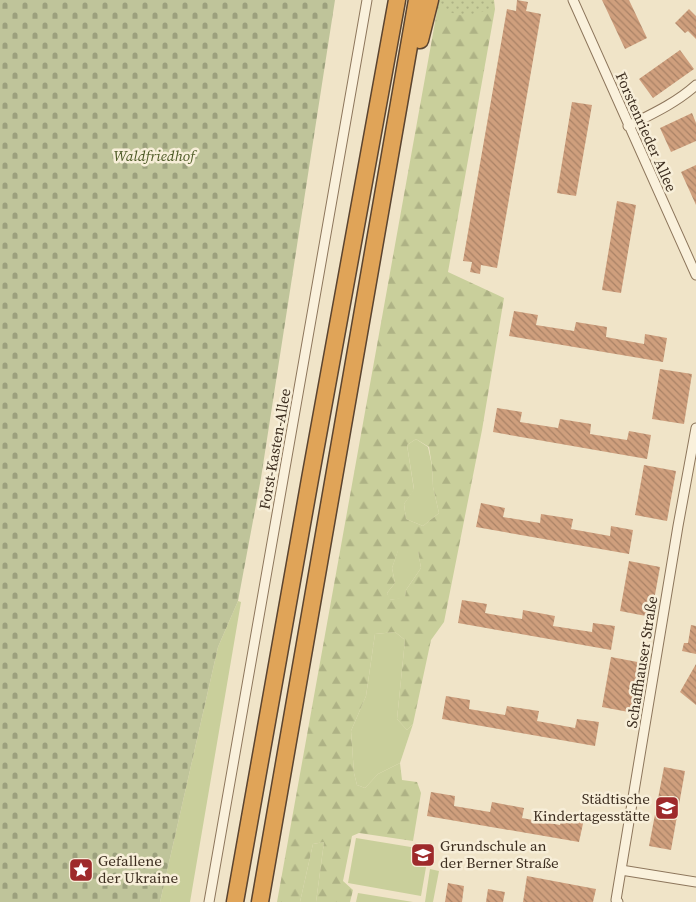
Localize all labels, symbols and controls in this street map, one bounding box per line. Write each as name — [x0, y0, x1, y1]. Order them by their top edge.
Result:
street label: Forstenrieder Allee — [611, 68, 682, 195]
park label: Waldfriedhof — [113, 145, 197, 166]
street label: Forst-Kasten-Allee — [254, 386, 296, 511]
street label: Schaffhauser Straße — [621, 594, 662, 729]
place label: Städtische Kindertagesstätte — [533, 788, 650, 826]
school or university icon: Städtische Kindertagesstätte — [654, 795, 680, 821]
place label: Grundschule an der Berner Straße — [440, 835, 559, 873]
school or university icon: Grundschule an der Berner Straße — [410, 842, 436, 868]
place label: Gefallene der Ukraine — [98, 850, 178, 888]
place icon: Gefallene der Ukraine — [68, 857, 94, 883]

